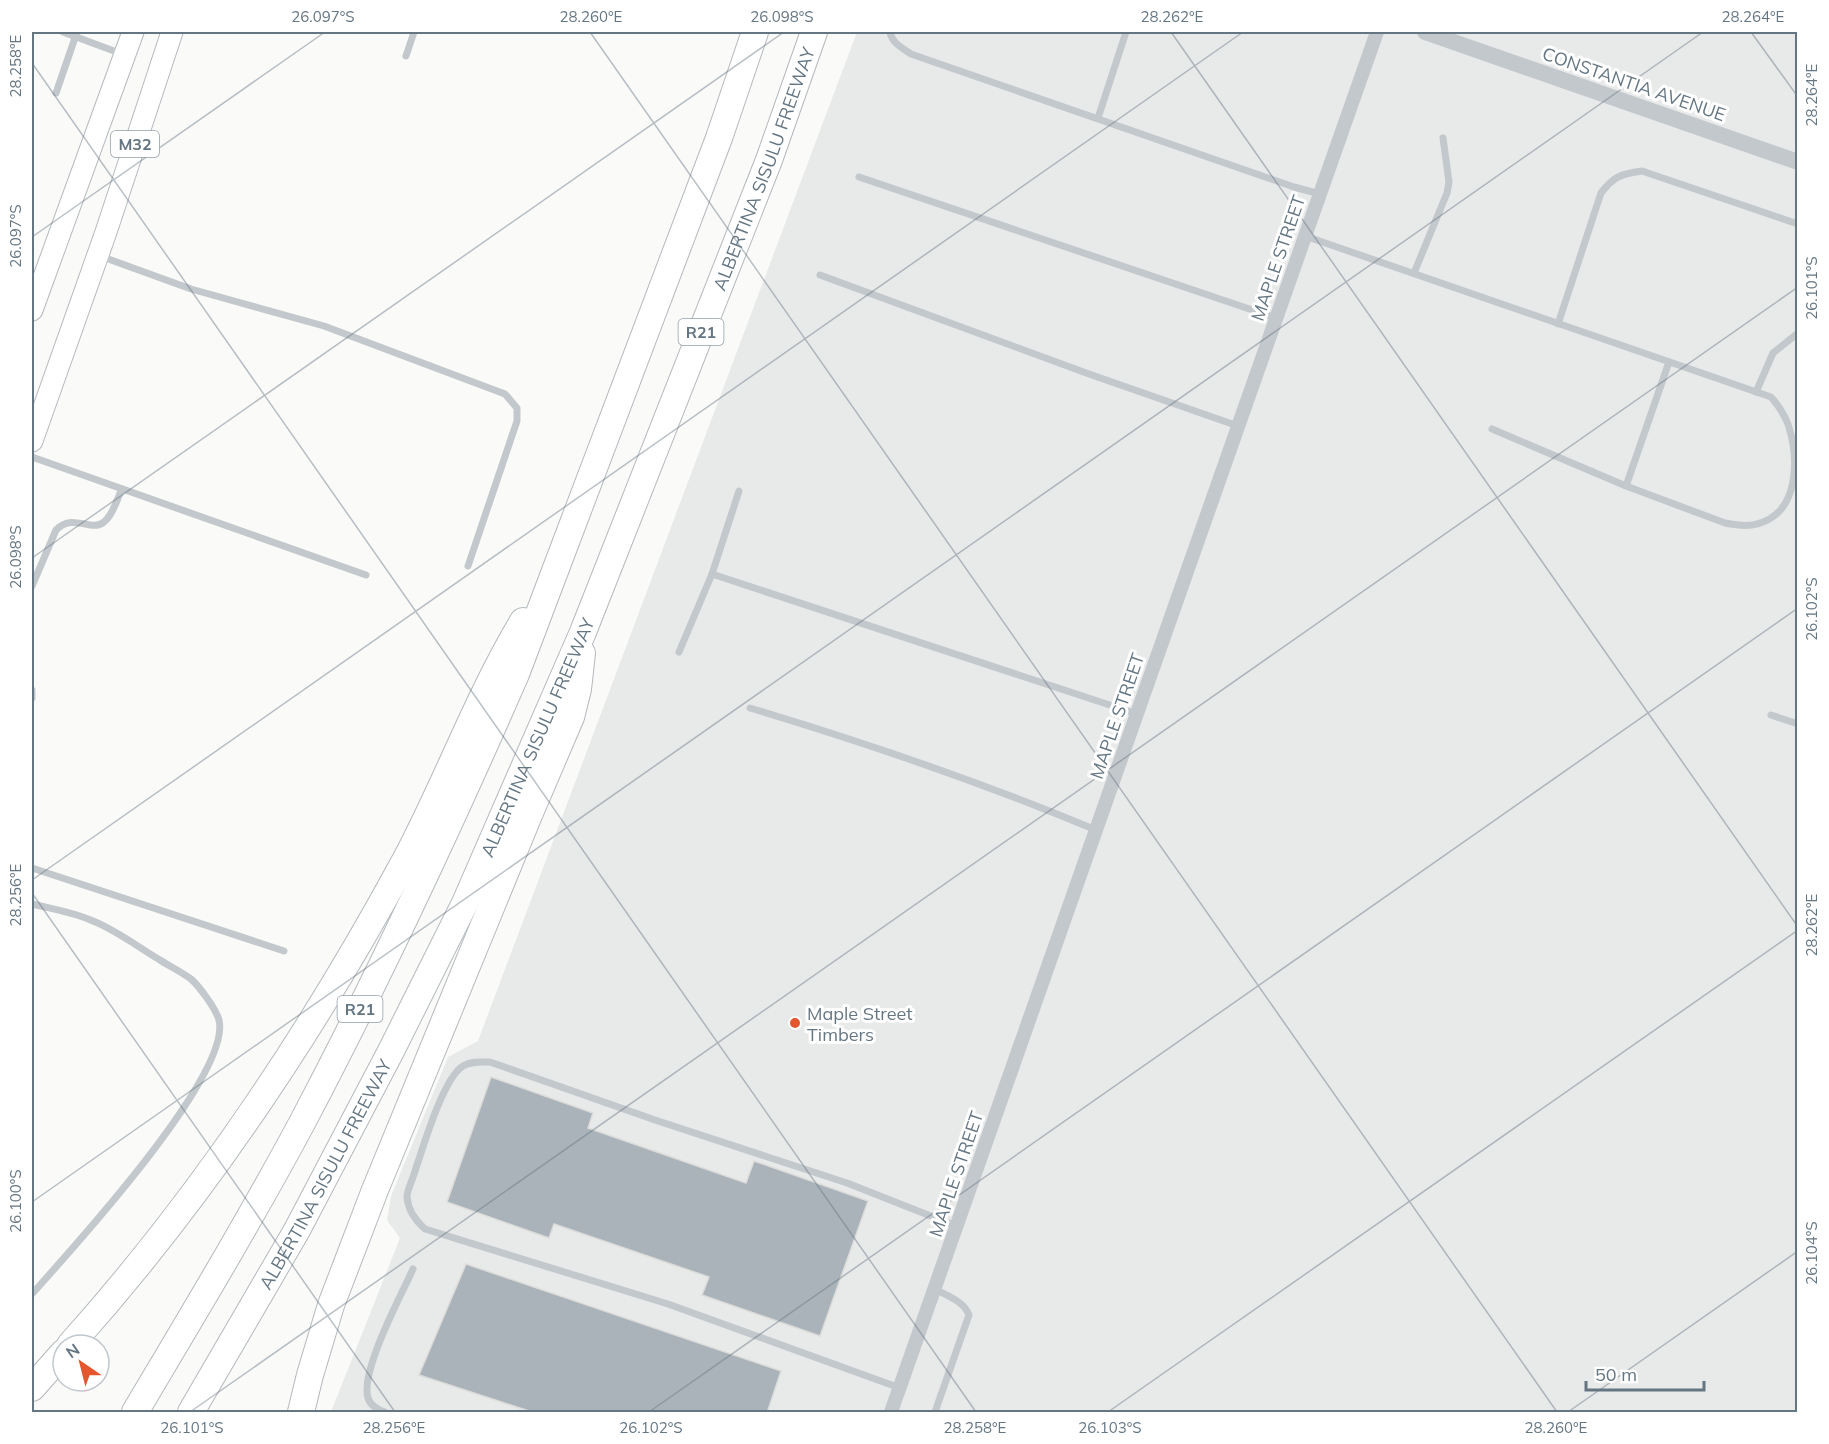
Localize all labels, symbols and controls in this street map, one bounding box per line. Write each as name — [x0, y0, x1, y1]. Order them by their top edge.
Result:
text: 26.097°S — [291, 7, 355, 26]
text: 28.260°E — [560, 7, 623, 26]
text: 26.098°S — [750, 7, 814, 26]
text: 28.262°E — [1141, 7, 1204, 26]
text: 28.264°E — [1722, 7, 1785, 26]
text: 28.258°E — [6, 34, 25, 97]
street label: CONSTANTIA AVENUE — [1539, 42, 1729, 126]
street label: ALBERTINA SISULU FREEWAY — [707, 43, 820, 294]
text: 28.264°E — [1802, 63, 1821, 126]
road number: M32 — [111, 131, 159, 157]
street label: MAPLE STREET — [1246, 192, 1310, 324]
text: 26.097°S — [6, 204, 25, 268]
text: 26.101°S — [1802, 256, 1821, 320]
road number: R21 — [678, 319, 724, 345]
text: 26.098°S — [6, 525, 25, 589]
text: 26.102°S — [1802, 577, 1821, 641]
street label: ALBERTINA SISULU FREEWAY — [475, 614, 599, 860]
street label: MAPLE STREET — [1085, 650, 1149, 782]
text: 28.256°E — [6, 863, 25, 926]
text: 28.262°E — [1802, 893, 1821, 956]
road number: R21 — [338, 996, 382, 1022]
place label: Maple Street Timbers — [807, 1002, 913, 1046]
marker: Maple Street Timbers — [788, 1016, 802, 1030]
street label: ALBERTINA SISULU FREEWAY — [254, 1054, 397, 1293]
street label: MAPLE STREET — [924, 1108, 988, 1240]
text: 26.100°S — [6, 1169, 25, 1233]
text: 26.104°S — [1802, 1221, 1821, 1285]
north arrow — [51, 1333, 111, 1393]
text: N — [62, 1339, 83, 1362]
scale bar — [1586, 1354, 1704, 1392]
text: 50 m — [1595, 1363, 1637, 1386]
text: 26.101°S — [160, 1418, 224, 1437]
text: 28.256°E — [363, 1418, 426, 1437]
text: 26.102°S — [619, 1418, 683, 1437]
text: 28.258°E — [944, 1418, 1007, 1437]
text: 26.103°S — [1078, 1418, 1142, 1437]
text: 28.260°E — [1525, 1418, 1588, 1437]

